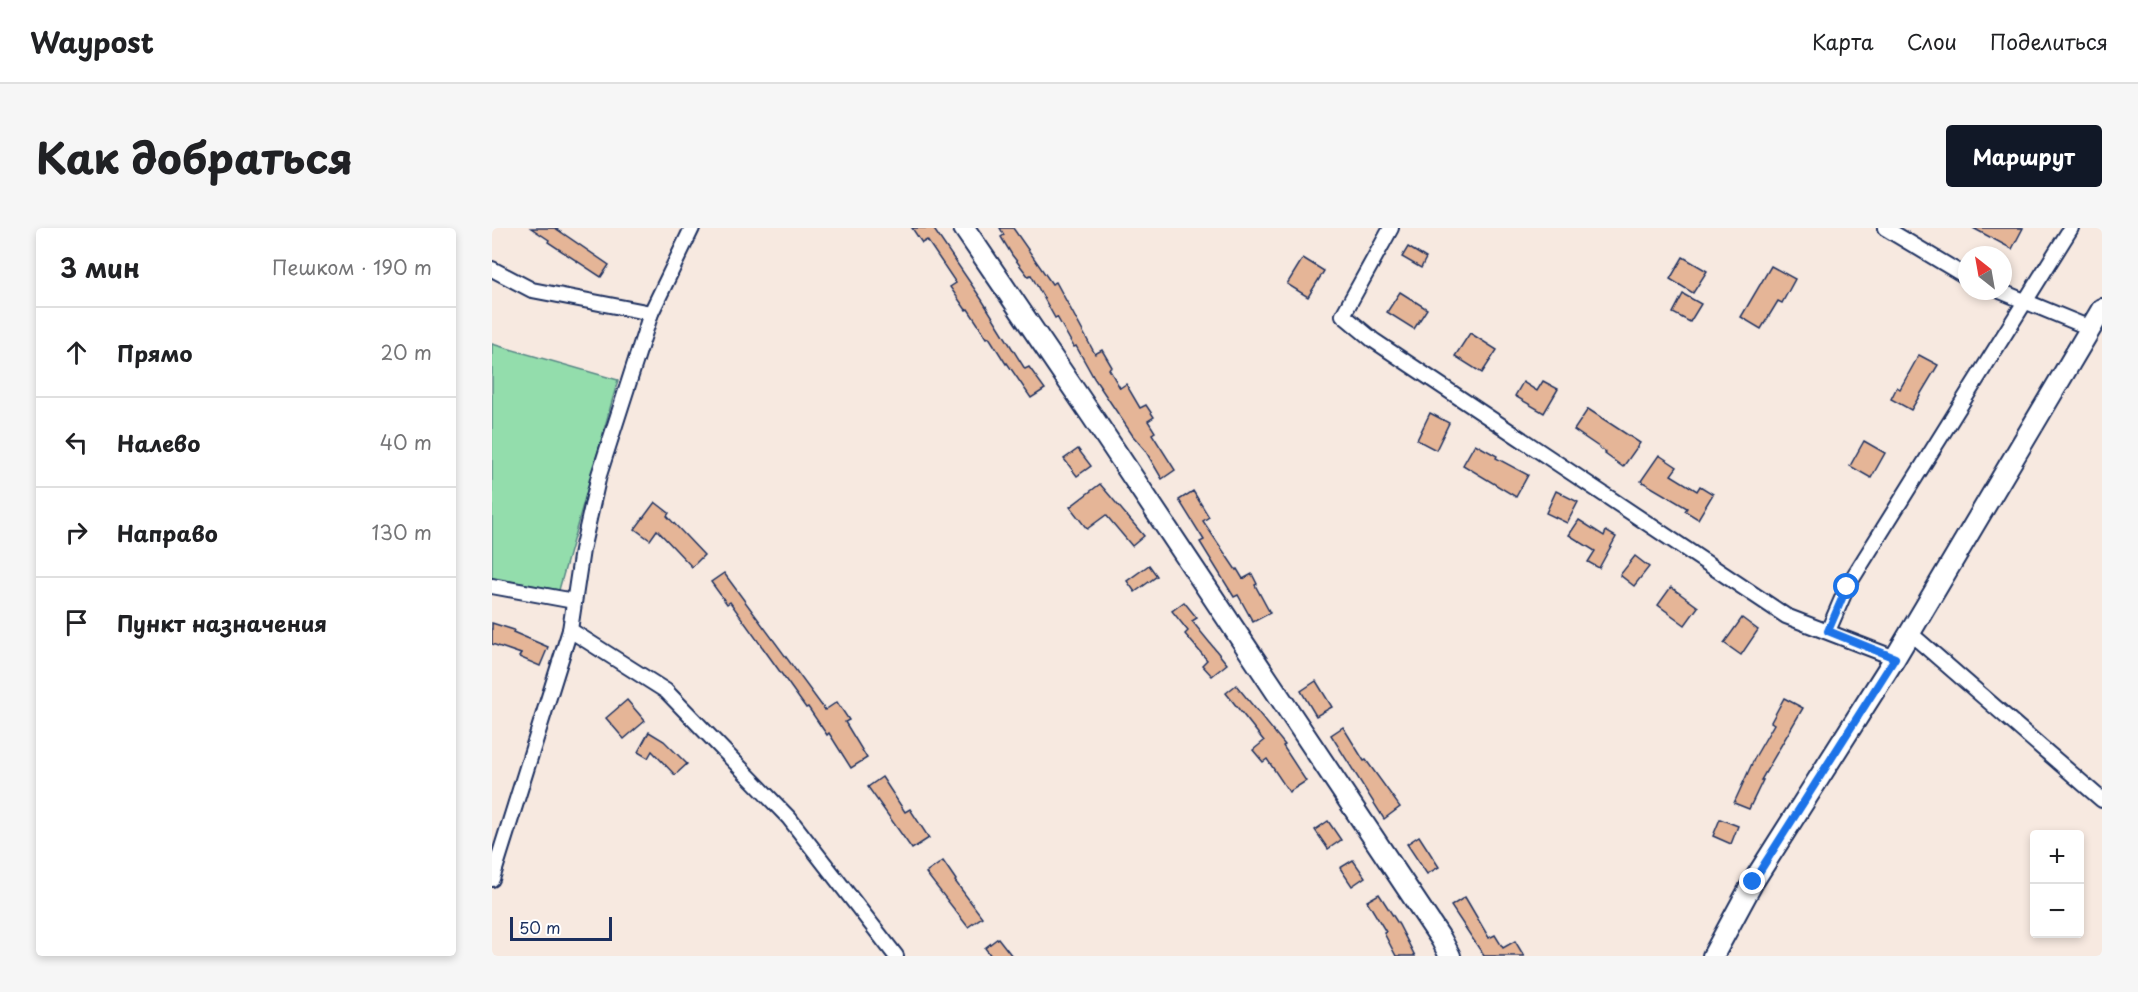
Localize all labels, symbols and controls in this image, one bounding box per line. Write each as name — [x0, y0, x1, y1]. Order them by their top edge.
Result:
text: Waypost — [30, 20, 154, 63]
text: Карта — [1812, 25, 1874, 57]
text: Слои — [1907, 25, 1957, 57]
text: Поделиться — [1990, 25, 2108, 57]
text: Как добраться — [36, 125, 353, 188]
button: Маршрут — [1946, 125, 2102, 187]
north arrow — [1958, 246, 2012, 300]
text: 3 мин — [60, 248, 140, 287]
text: Пешком · 190 m — [272, 252, 432, 282]
icon: ahead — [60, 336, 93, 369]
text: Прямо — [117, 336, 192, 369]
text: 20 m — [380, 337, 432, 367]
icon: left — [60, 426, 93, 459]
text: Налево — [117, 426, 200, 459]
text: 40 m — [380, 427, 432, 457]
icon: right — [60, 516, 93, 549]
text: Направо — [117, 516, 218, 549]
text: 130 m — [372, 517, 432, 547]
route start — [1833, 573, 1859, 599]
icon: arrive — [60, 606, 93, 639]
text: Пункт назначения — [117, 606, 327, 639]
map controls — [2030, 830, 2084, 938]
button: + — [2030, 830, 2084, 884]
route end — [1739, 868, 1765, 894]
button: − — [2030, 884, 2084, 938]
scale bar — [510, 914, 612, 942]
text: 50 m — [519, 915, 560, 939]

